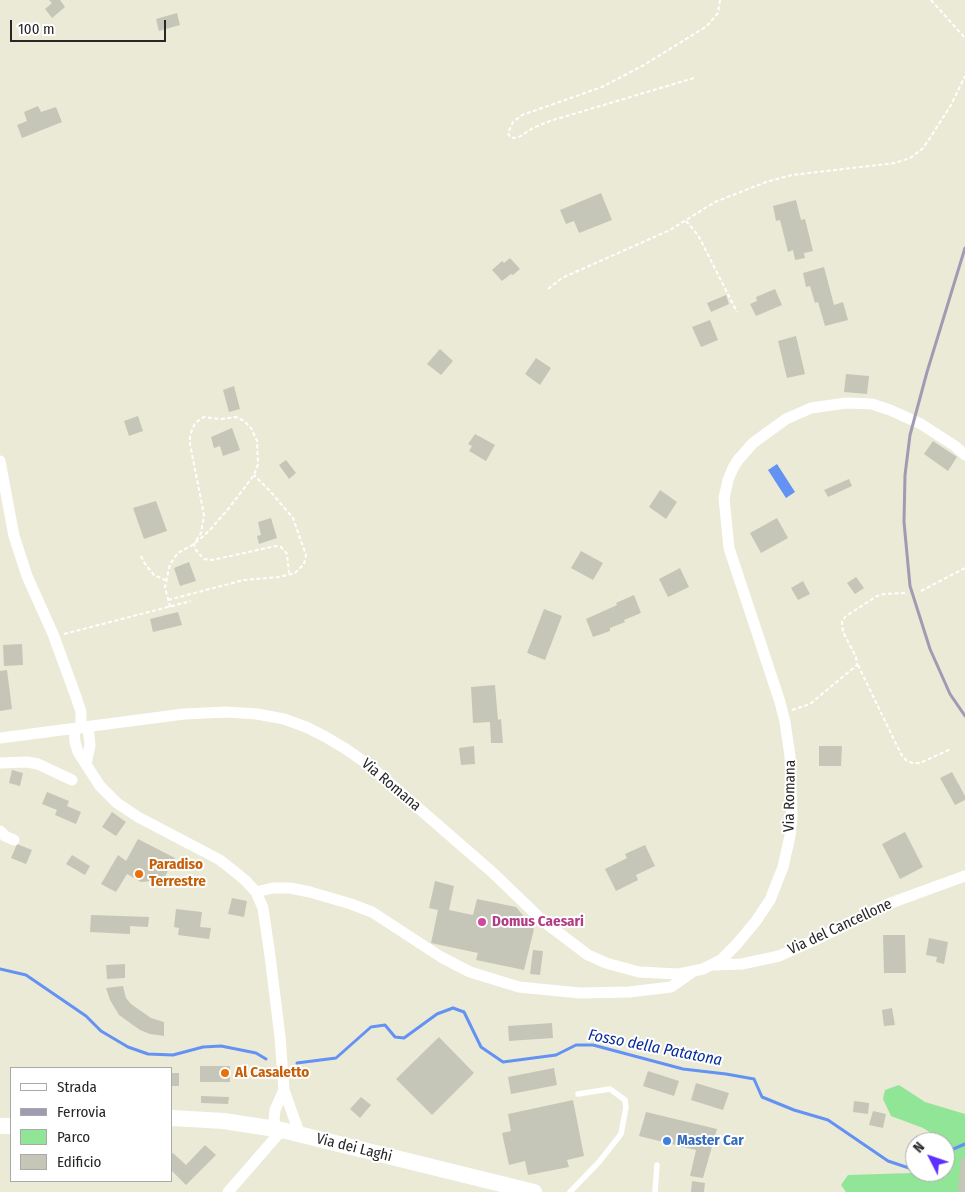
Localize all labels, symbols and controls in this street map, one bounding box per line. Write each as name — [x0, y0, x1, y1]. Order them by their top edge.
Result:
scale bar — [12, 10, 169, 42]
text: 100 m — [18, 20, 55, 38]
street label: Via Romana — [358, 755, 424, 815]
street label: Via Romana — [780, 760, 800, 832]
place label: Paradiso Terrestre — [149, 856, 206, 891]
marker: Paradiso Terrestre — [133, 868, 145, 880]
street label: Via del Cancellone — [785, 895, 895, 959]
place label: Domus Caesari — [492, 913, 584, 931]
marker: Domus Caesari — [476, 916, 488, 928]
water label: Fosso della Patatona — [587, 1026, 723, 1070]
place label: Al Casaletto — [235, 1064, 309, 1082]
legend — [10, 1067, 172, 1182]
marker: Al Casaletto — [219, 1067, 231, 1079]
text: Strada — [57, 1078, 97, 1096]
text: Ferrovia — [57, 1103, 106, 1121]
text: Parco — [57, 1128, 90, 1146]
street label: Via dei Laghi — [314, 1130, 394, 1166]
place label: Master Car — [677, 1132, 744, 1150]
north arrow — [905, 1132, 955, 1182]
marker: Master Car — [661, 1135, 673, 1147]
text: N — [910, 1139, 928, 1156]
text: Edificio — [57, 1153, 102, 1171]

